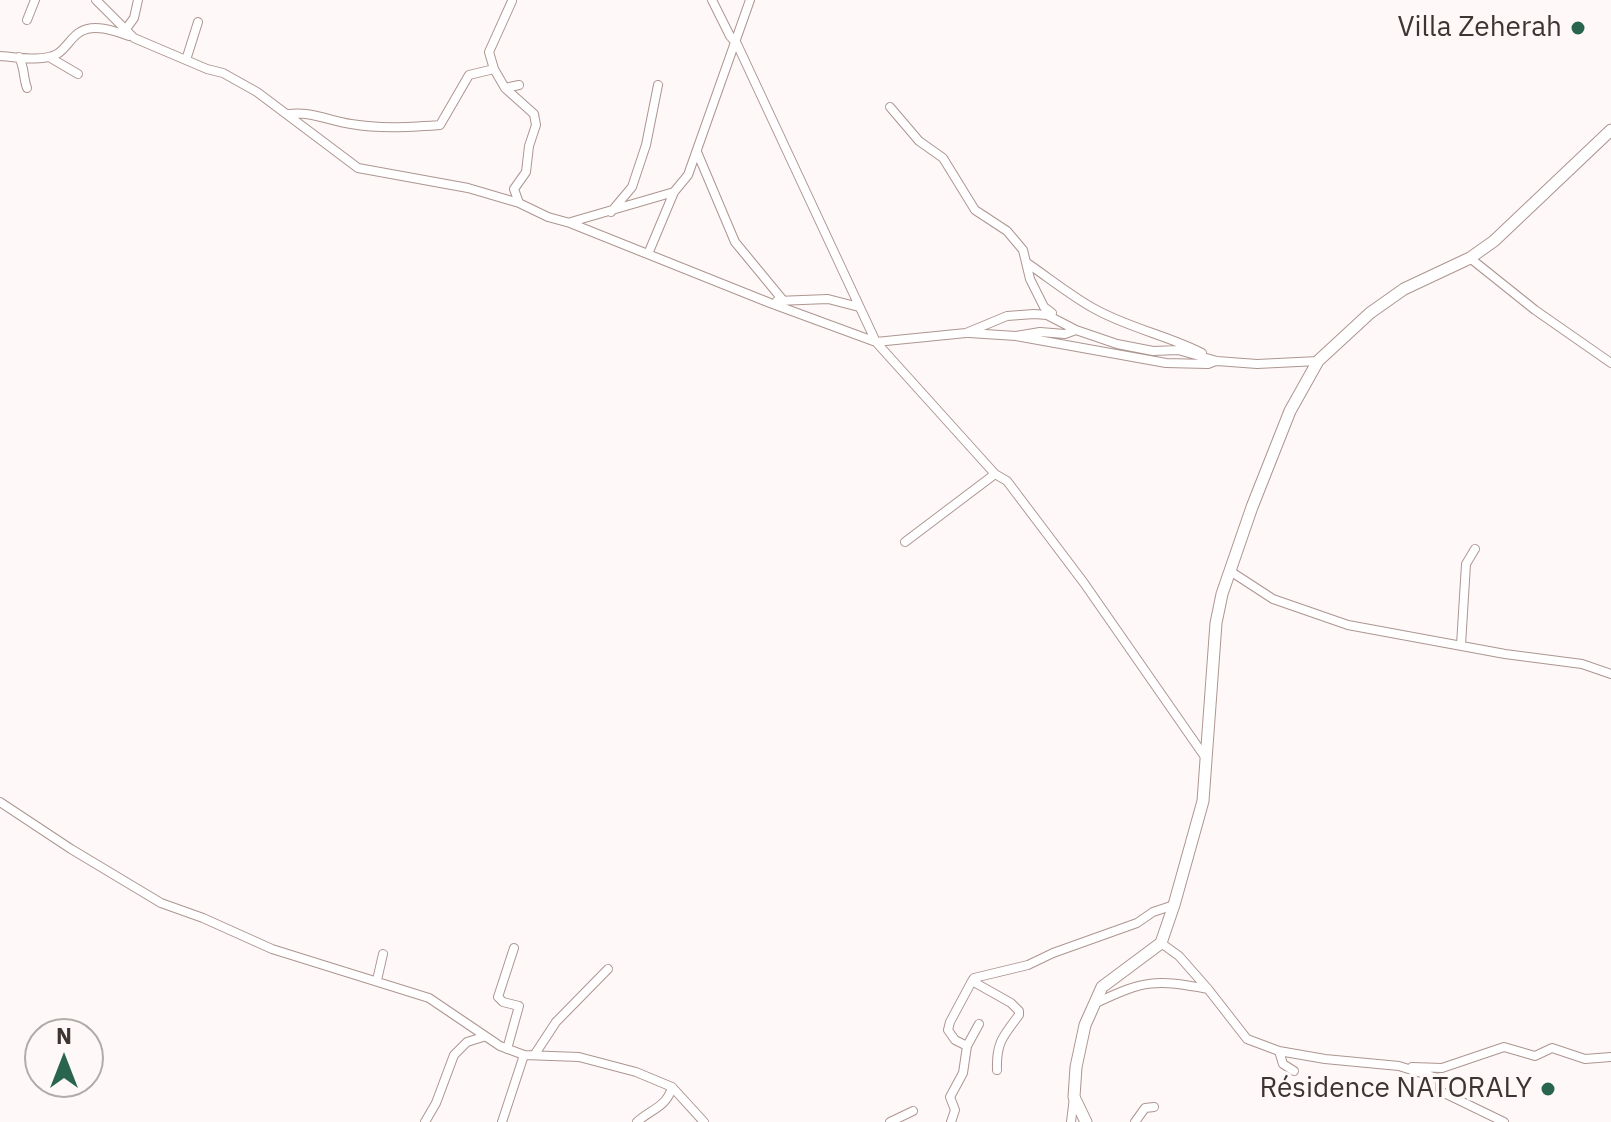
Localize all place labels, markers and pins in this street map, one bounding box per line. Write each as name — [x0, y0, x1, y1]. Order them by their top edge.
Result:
place label: Villa Zeherah — [1398, 11, 1562, 45]
marker: Villa Zeherah — [1569, 19, 1587, 37]
place label: Résidence NATORALY — [1259, 1072, 1532, 1106]
marker: Résidence NATORALY — [1539, 1080, 1557, 1098]

